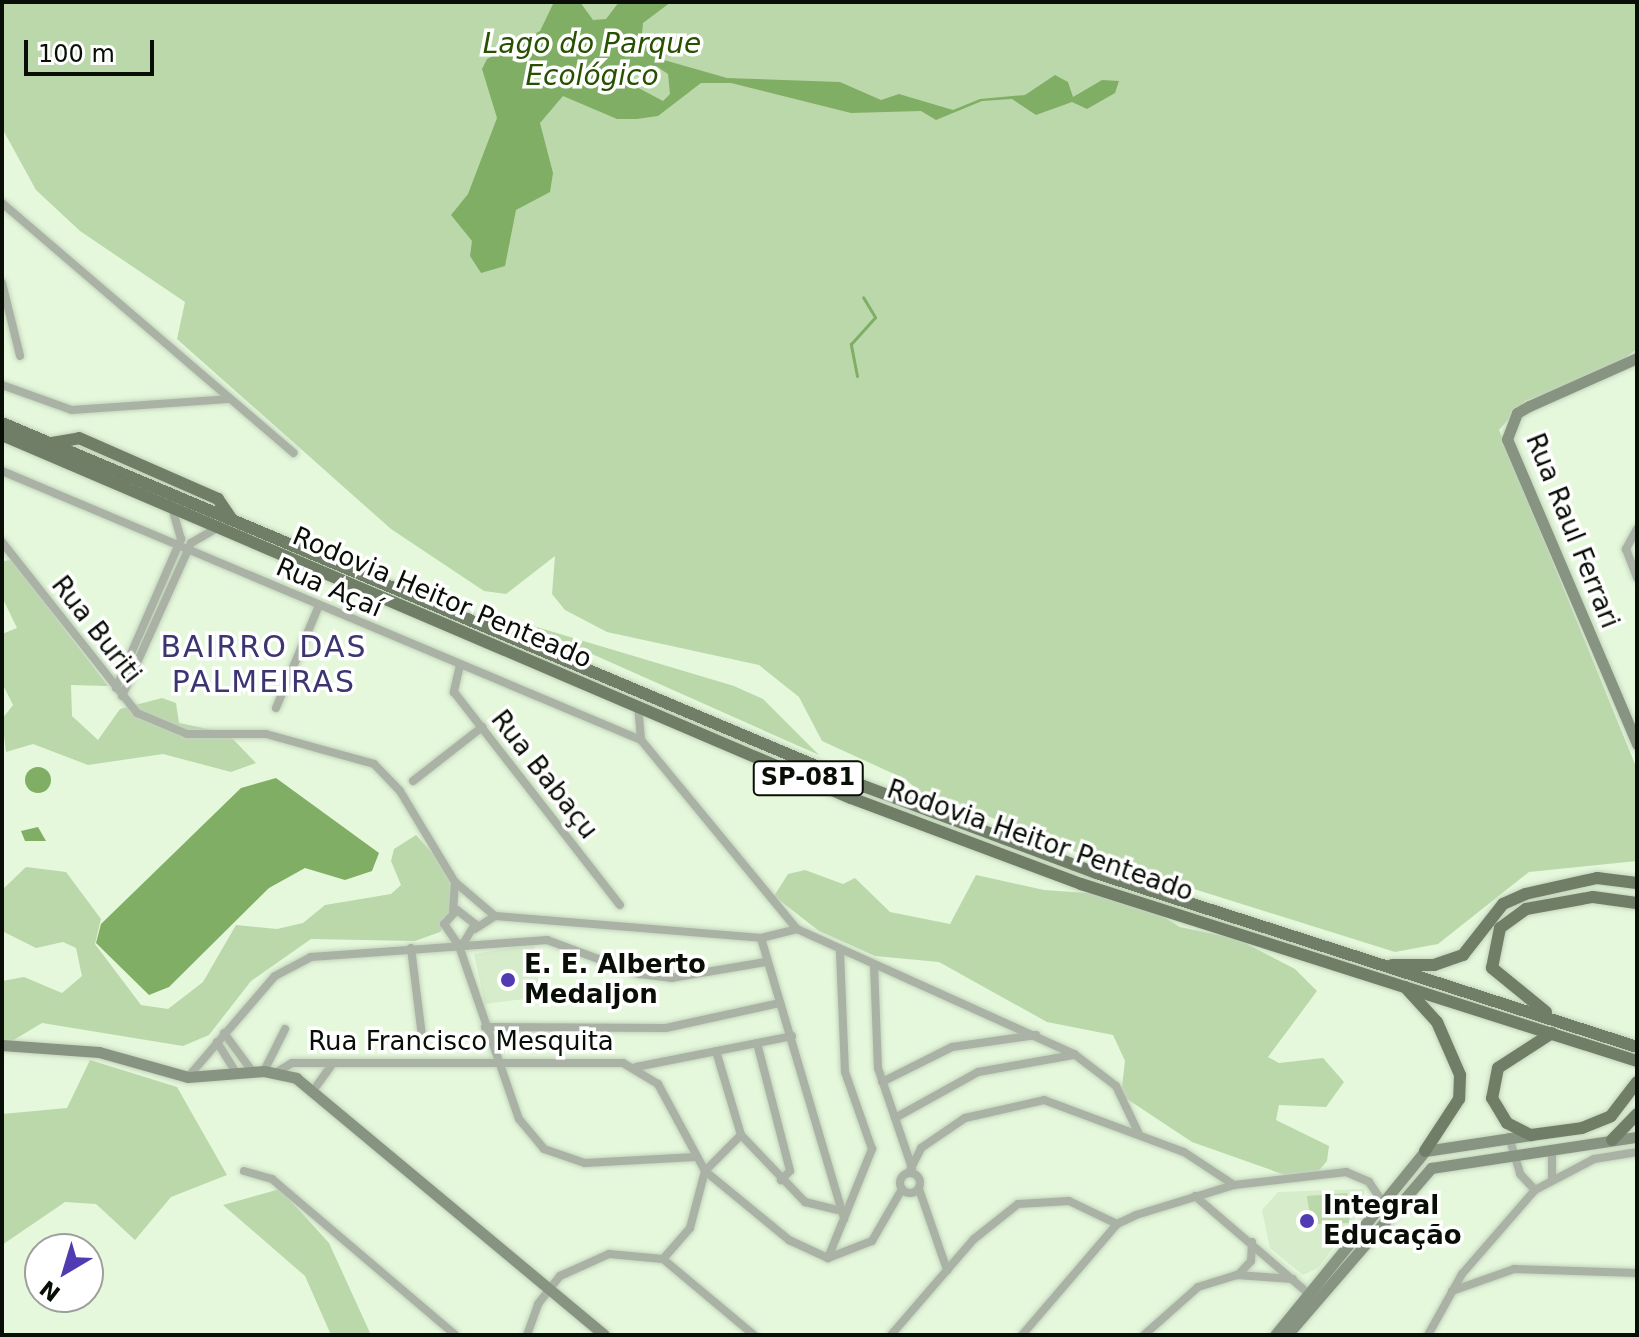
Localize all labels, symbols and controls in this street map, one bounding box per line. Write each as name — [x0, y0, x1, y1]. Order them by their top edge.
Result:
scale bar — [28, 24, 158, 74]
water label: Lago do Parque Ecológico — [483, 27, 701, 93]
text: 100 m — [38, 40, 115, 68]
street label: Rua Raul Ferrari — [1519, 429, 1625, 633]
street label: Rodovia Heitor Penteado — [288, 521, 596, 675]
street label: Rua Açaí — [271, 552, 387, 624]
street label: Rua Buriti — [45, 570, 147, 690]
district label: BAIRRO DAS PALMEIRAS — [161, 629, 367, 700]
street label: Rua Babaçu — [484, 705, 604, 845]
road number: SP-081 — [752, 758, 864, 798]
street label: Rodovia Heitor Penteado — [883, 774, 1197, 908]
place label: E. E. Alberto Medaljon — [524, 949, 706, 1010]
marker: E. E. Alberto Medaljon — [499, 971, 517, 989]
street label: Rua Francisco Mesquita — [308, 1026, 614, 1058]
place label: Integral Educação — [1323, 1190, 1462, 1252]
marker: Integral Educação — [1298, 1212, 1316, 1230]
north arrow — [24, 1233, 104, 1313]
text: N — [35, 1275, 65, 1306]

